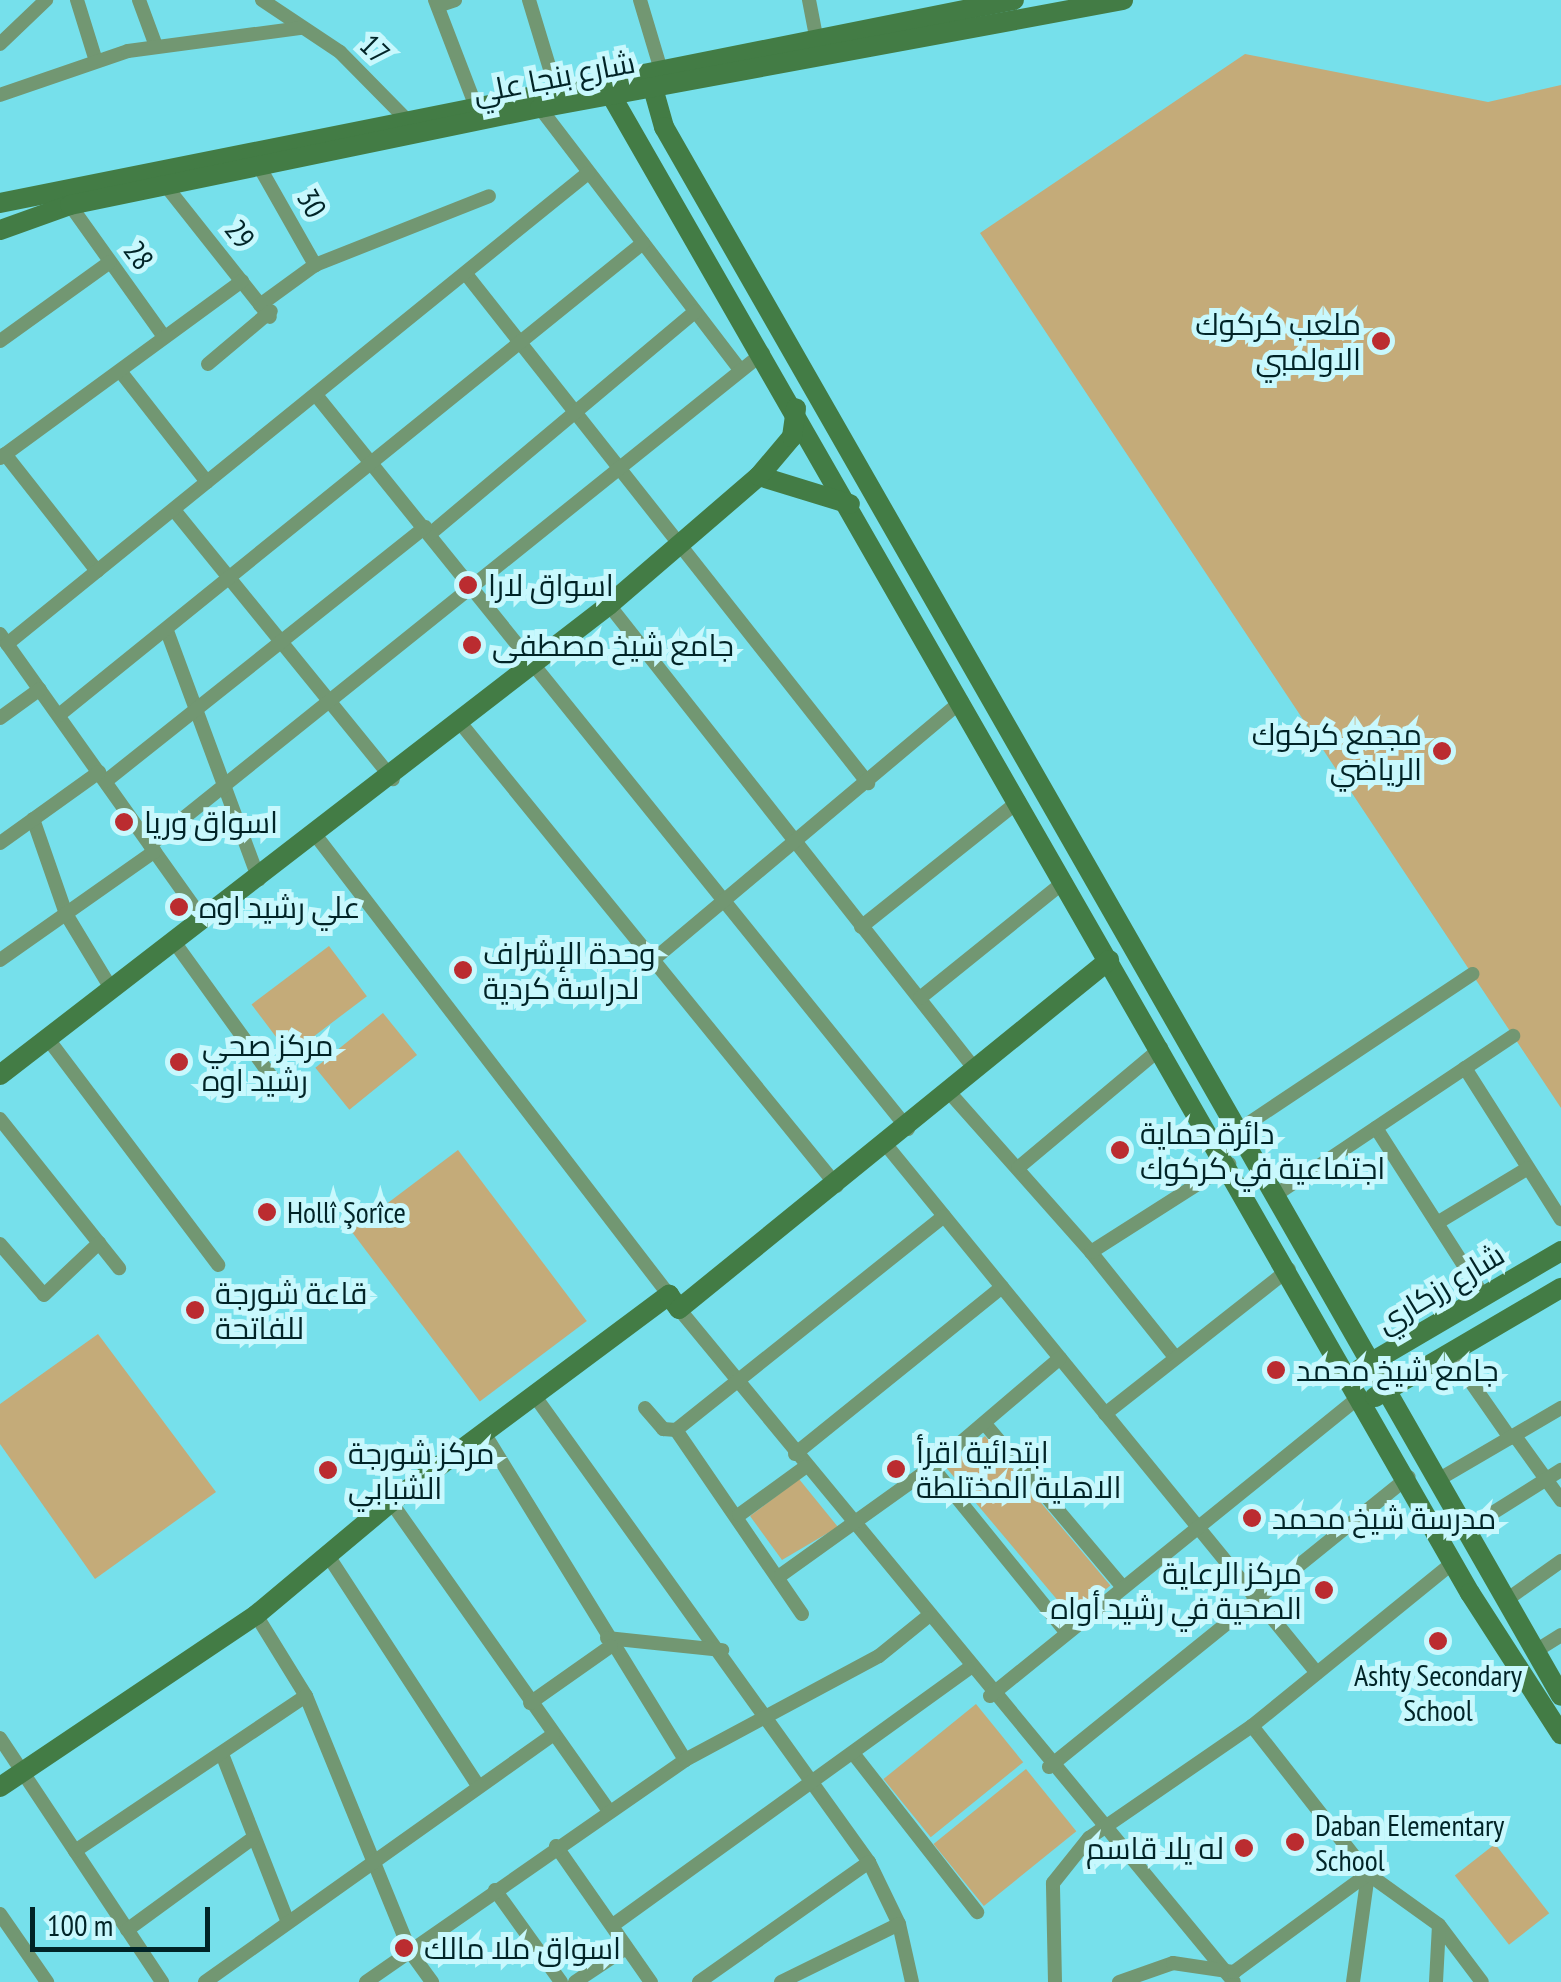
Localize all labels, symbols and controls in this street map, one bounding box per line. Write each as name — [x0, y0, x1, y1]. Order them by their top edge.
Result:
street label: 17 — [353, 27, 397, 71]
street label: شارع بنجا علي — [470, 44, 638, 110]
street label: 30 — [290, 182, 334, 224]
street label: 29 — [218, 212, 262, 256]
street label: 28 — [117, 233, 161, 277]
place label: ملعب كركوك الاولمبي — [1195, 306, 1361, 376]
marker: ملعب كركوك الاولمبي — [1370, 330, 1392, 352]
place label: اسواق لارا — [488, 567, 614, 603]
marker: اسواق لارا — [457, 574, 479, 596]
place label: جامع شيخ مصطفى — [492, 627, 734, 663]
marker: جامع شيخ مصطفى — [461, 634, 483, 656]
place label: مجمع كركوك الرياضي — [1252, 716, 1422, 786]
marker: مجمع كركوك الرياضي — [1431, 740, 1453, 762]
place label: اسواق وريا — [144, 804, 278, 840]
marker: اسواق وريا — [113, 811, 135, 833]
place label: علي رشيد اوه — [199, 889, 361, 925]
marker: علي رشيد اوه — [168, 896, 190, 918]
place label: وحدة الإشراف لدراسة كردية — [483, 935, 656, 1006]
marker: وحدة الإشراف لدراسة كردية — [452, 959, 474, 981]
place label: مركز صحي رشيد اوه — [202, 1027, 334, 1098]
marker: مركز صحي رشيد اوه — [166, 1049, 192, 1075]
place label: دائرة حماية اجتماعية في كركوك — [1140, 1115, 1385, 1186]
marker: دائرة حماية اجتماعية في كركوك — [1109, 1139, 1131, 1161]
place label: Hollî Şorîce — [287, 1194, 406, 1230]
marker: Hollî Şorîce — [256, 1201, 278, 1223]
street label: شارع رزكاري — [1370, 1236, 1510, 1340]
place label: قاعة شورجة للفاتحة — [215, 1275, 368, 1346]
marker: قاعة شورجة للفاتحة — [184, 1299, 206, 1321]
place label: جامع شيخ محمد — [1296, 1352, 1499, 1388]
marker: جامع شيخ محمد — [1265, 1359, 1287, 1381]
place label: ابتدائية اقرأ الاهلية المختلطة — [916, 1434, 1121, 1504]
place label: مركز شورجة الشبابي — [348, 1435, 494, 1506]
marker: ابتدائية اقرأ الاهلية المختلطة — [885, 1458, 907, 1480]
marker: مركز شورجة الشبابي — [317, 1459, 339, 1481]
place label: مدرسة شيخ محمد — [1272, 1500, 1496, 1536]
marker: مدرسة شيخ محمد — [1241, 1507, 1263, 1529]
place label: مركز الرعاية الصحية في رشيد أواه — [1050, 1555, 1302, 1626]
marker: مركز الرعاية الصحية في رشيد أواه — [1311, 1577, 1337, 1603]
marker: Ashty Secondary School — [1427, 1630, 1449, 1652]
place label: Ashty Secondary School — [1353, 1657, 1523, 1728]
place label: Daban Elementary School — [1315, 1807, 1504, 1878]
place label: له يلا قاسم — [1086, 1830, 1224, 1866]
marker: Daban Elementary School — [1284, 1831, 1306, 1853]
marker: له يلا قاسم — [1233, 1837, 1255, 1859]
scale bar — [35, 1887, 215, 1949]
text: 100 m — [47, 1905, 113, 1944]
place label: اسواق ملا مالك — [424, 1930, 621, 1966]
marker: اسواق ملا مالك — [393, 1937, 415, 1959]

